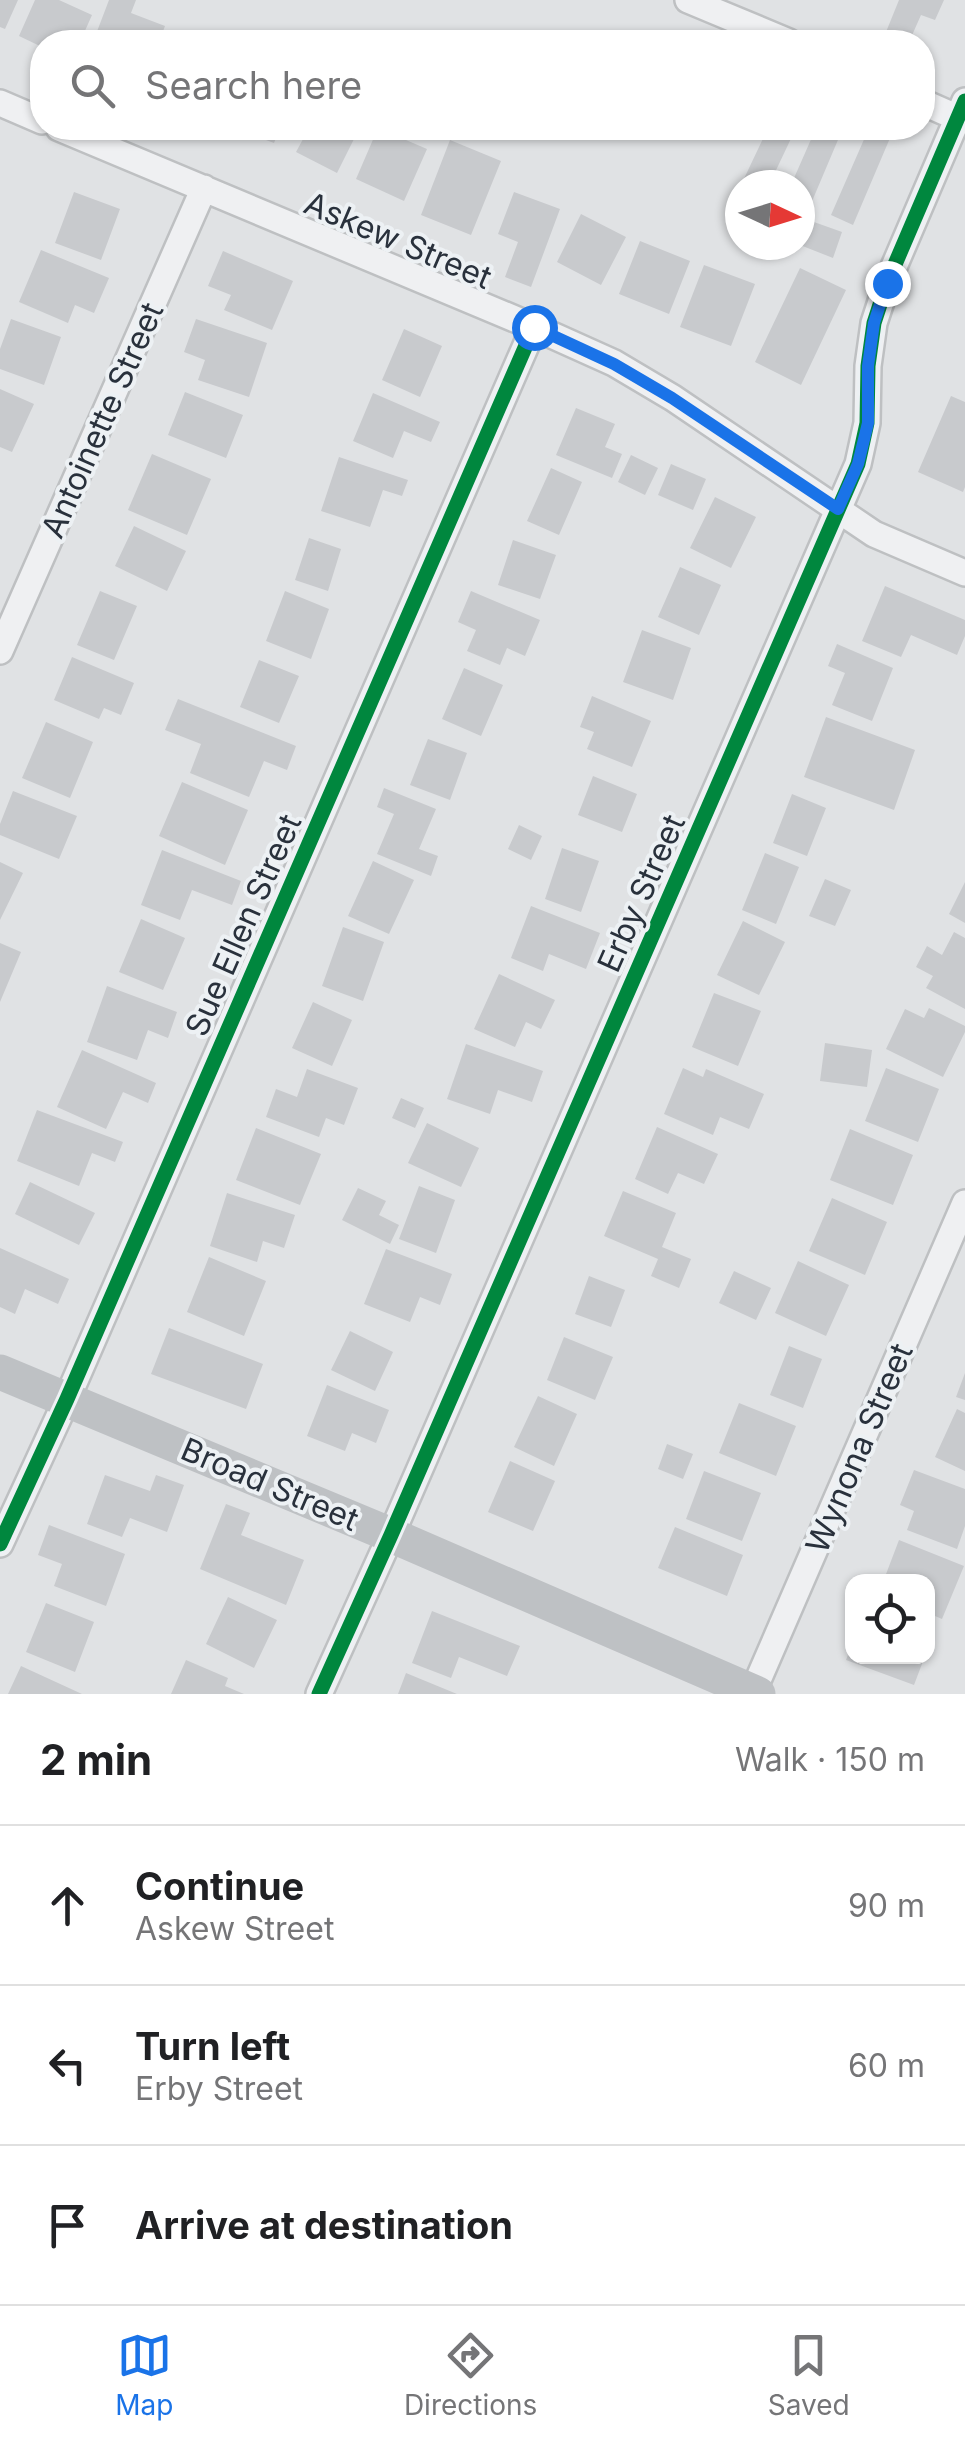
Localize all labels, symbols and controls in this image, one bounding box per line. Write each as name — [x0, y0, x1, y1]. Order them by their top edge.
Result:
search box — [30, 30, 935, 140]
icon: search — [65, 58, 120, 113]
text: Search here — [145, 62, 362, 108]
north arrow — [725, 170, 815, 260]
street label: Askew Street — [299, 183, 497, 297]
route end — [865, 261, 911, 307]
street label: Antoinette Street — [33, 296, 171, 544]
route start — [512, 305, 558, 351]
street label: Sue Ellen Street — [177, 808, 309, 1042]
street label: Erby Street — [589, 808, 693, 978]
street label: Wynona Street — [797, 1337, 921, 1559]
street label: Broad Street — [175, 1429, 365, 1539]
map controls — [845, 1574, 935, 1664]
button: locate — [845, 1574, 935, 1664]
text: 2 min — [40, 1734, 152, 1785]
text: Walk · 150 m — [735, 1740, 925, 1779]
text: Continue — [135, 1863, 304, 1909]
icon: ahead — [40, 1878, 95, 1933]
text: 90 m — [848, 1886, 925, 1925]
text: Askew Street — [135, 1909, 334, 1948]
text: Turn left — [135, 2023, 290, 2069]
icon: left — [40, 2038, 95, 2093]
text: 60 m — [848, 2046, 925, 2085]
text: Erby Street — [135, 2069, 303, 2108]
icon: arrive — [40, 2198, 95, 2253]
text: Arrive at destination — [135, 2202, 513, 2248]
tab: Map — [115, 2328, 173, 2422]
tab: Directions — [404, 2328, 537, 2422]
tab: Saved — [768, 2328, 850, 2422]

